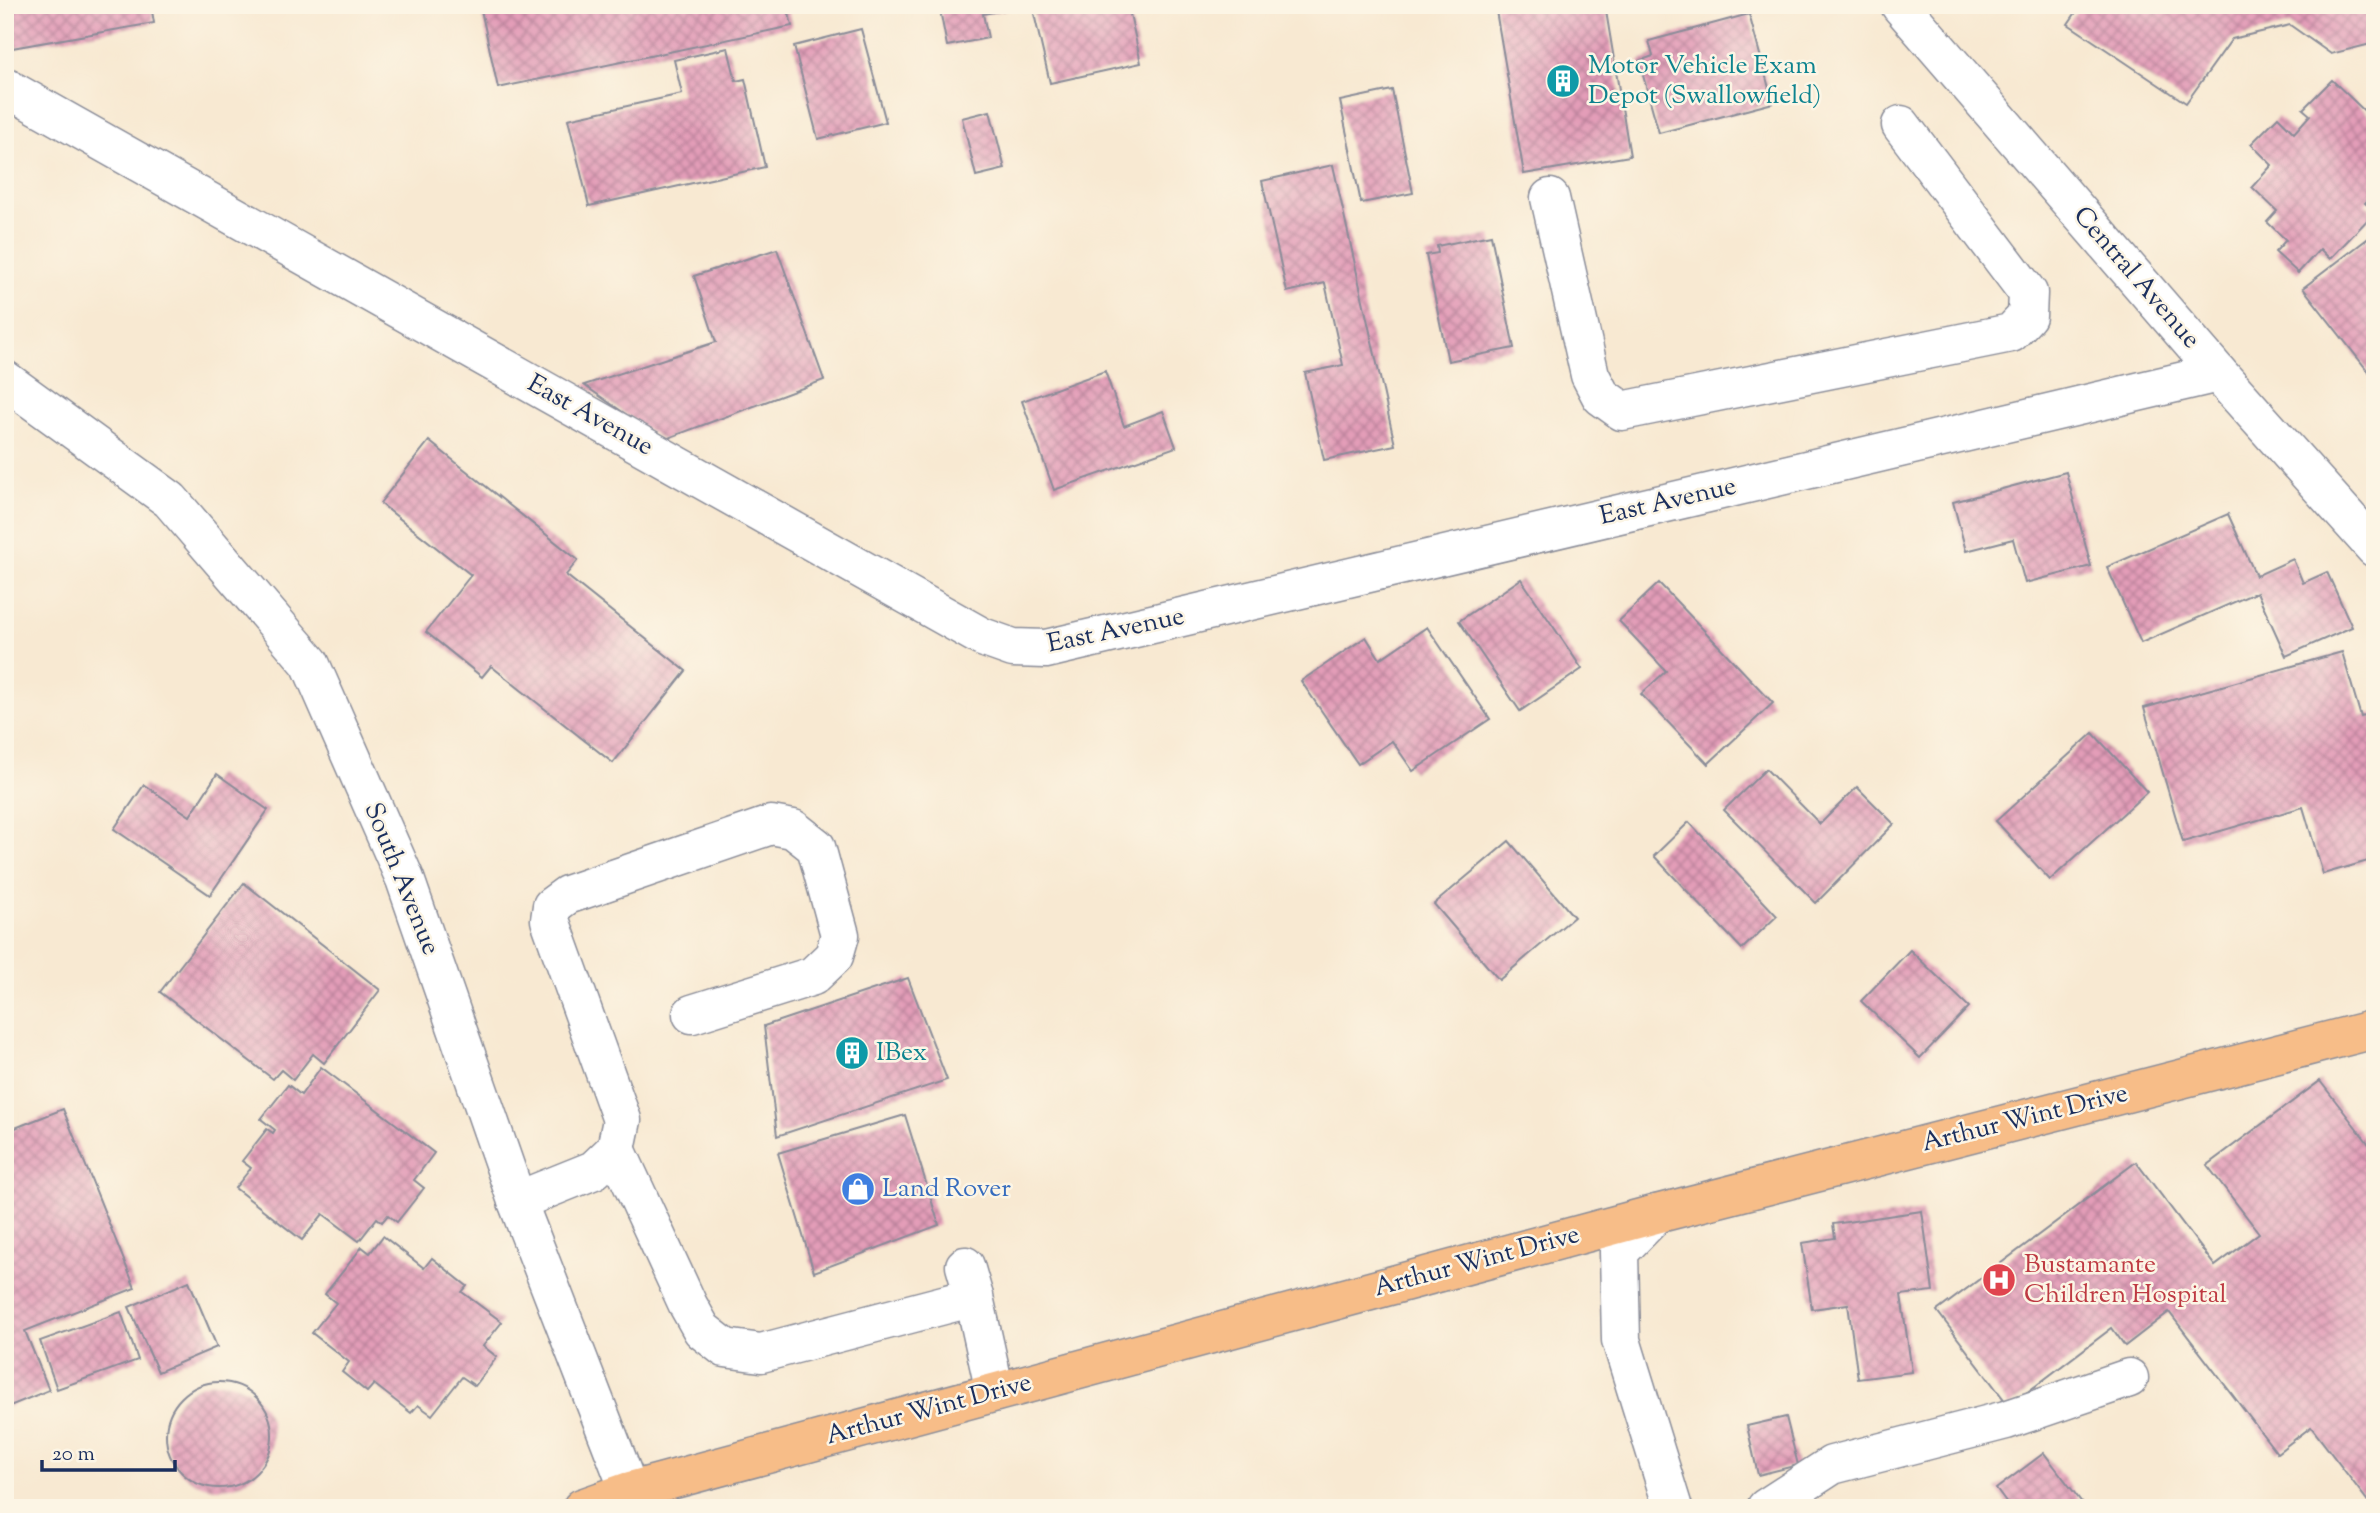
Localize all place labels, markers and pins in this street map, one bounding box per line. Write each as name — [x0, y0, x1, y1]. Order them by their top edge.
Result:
place label: Motor Vehicle Exam Depot (Swallowfield) — [1588, 48, 1821, 115]
building icon: Motor Vehicle Exam Depot (Swallowfield) — [1544, 62, 1582, 100]
building icon: IBex — [833, 1034, 871, 1072]
place label: IBex — [876, 1035, 927, 1072]
shop icon: Land Rover — [839, 1170, 877, 1208]
place label: Land Rover — [882, 1171, 1011, 1208]
place label: Bustamante Children Hospital — [2024, 1247, 2227, 1314]
hospital icon: Bustamante Children Hospital — [1980, 1261, 2018, 1299]

